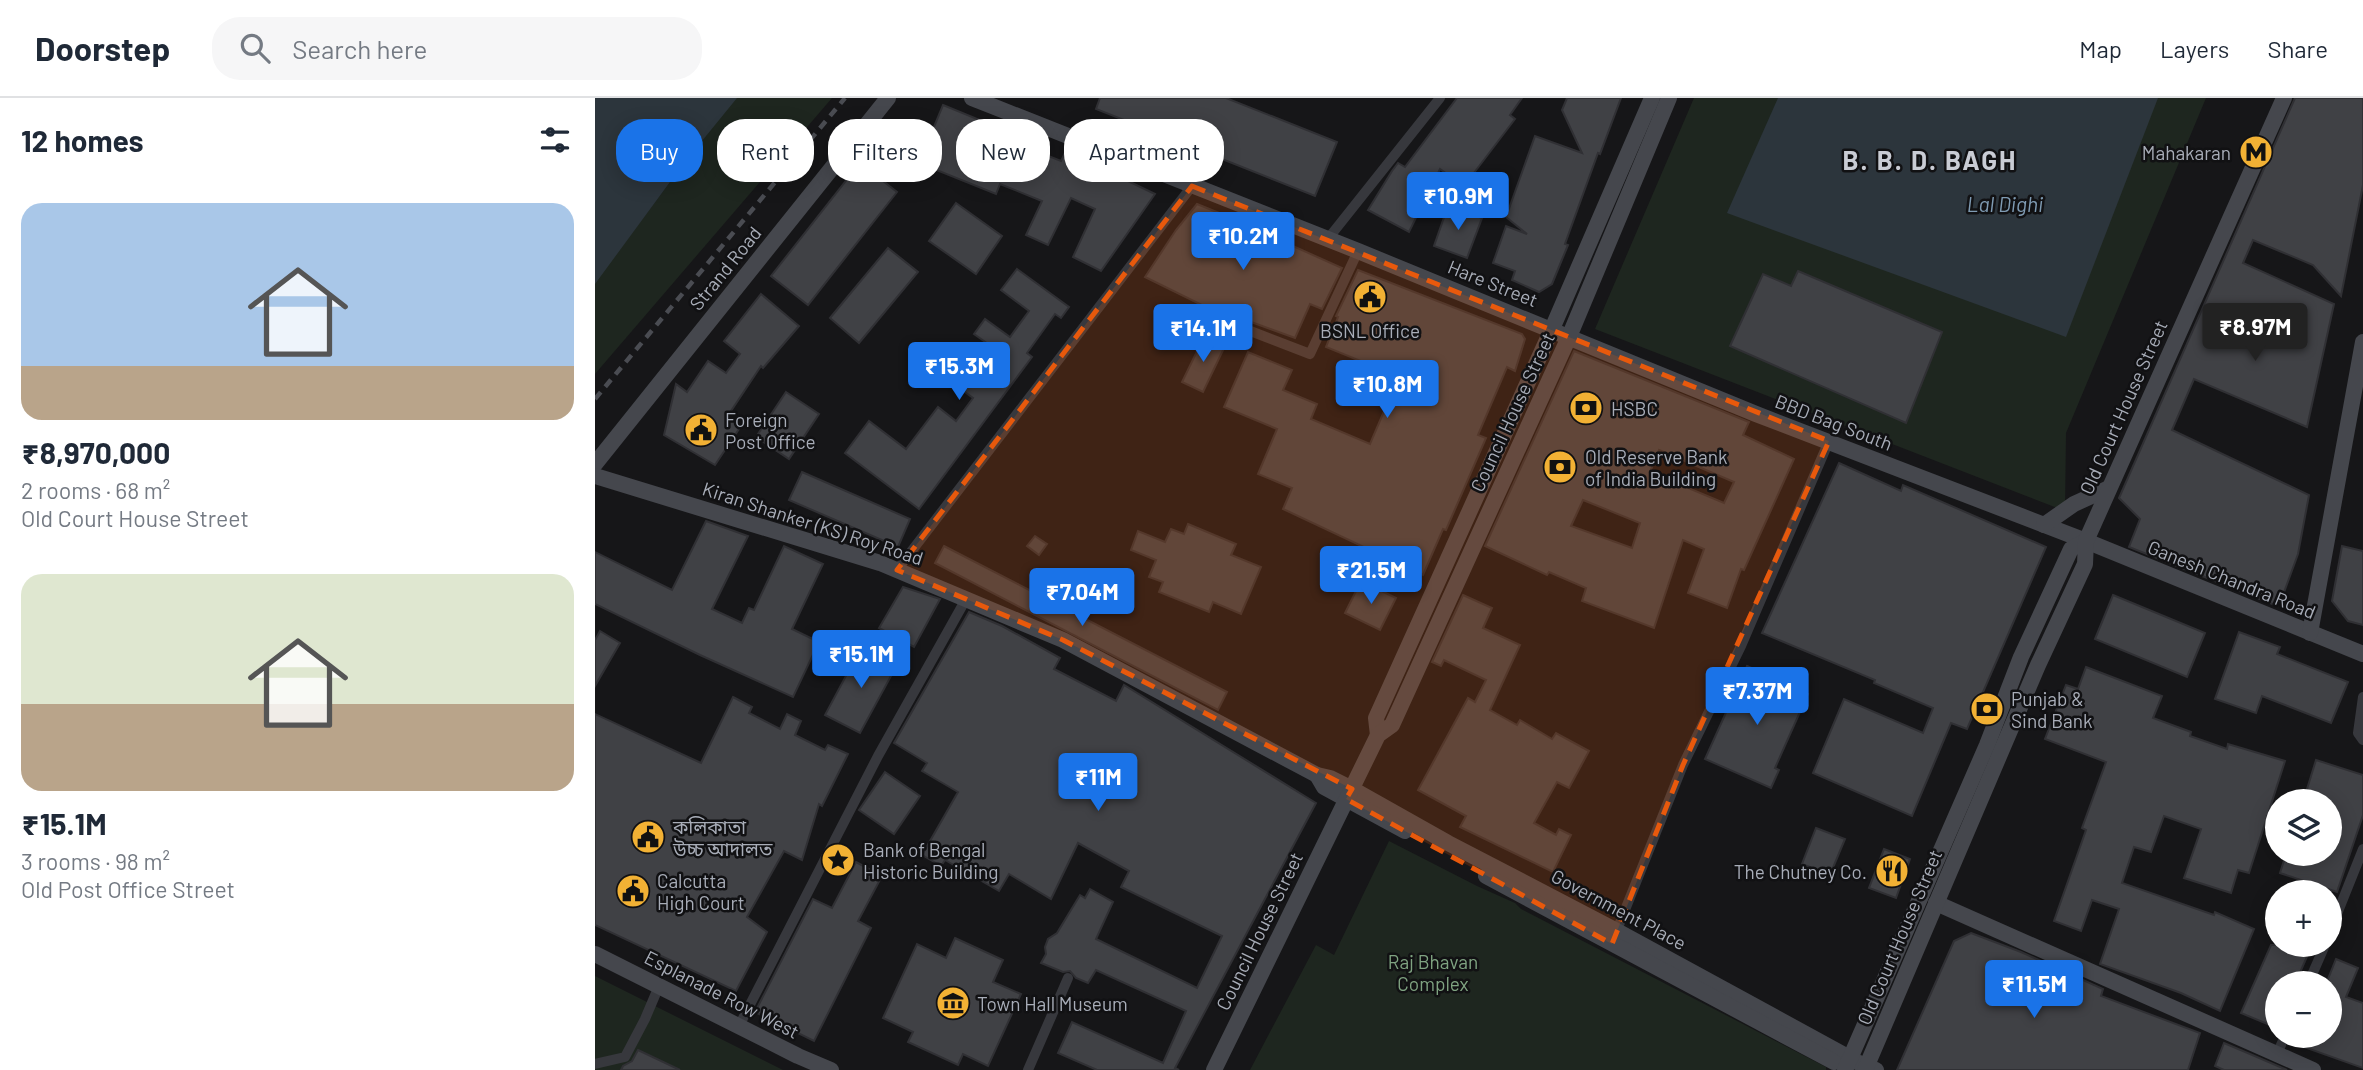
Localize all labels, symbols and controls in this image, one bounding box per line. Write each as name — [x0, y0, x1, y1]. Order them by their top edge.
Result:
search box — [212, 17, 702, 80]
text: Doorstep — [35, 28, 170, 68]
icon: search — [236, 29, 274, 67]
text: Search here — [292, 33, 427, 64]
text: Map — [2079, 34, 2122, 63]
text: Layers — [2160, 34, 2229, 63]
text: Share — [2267, 34, 2328, 63]
chip: Buy — [616, 119, 703, 182]
chip: Rent — [717, 119, 814, 182]
chip: Filters — [828, 119, 942, 182]
chip: New — [956, 119, 1050, 182]
chip: Apartment — [1064, 119, 1224, 182]
icon: filters — [536, 121, 574, 159]
text: 12 homes — [21, 122, 144, 158]
metro station icon: Mahakaran — [2237, 133, 2275, 171]
place label: Mahakaran — [2142, 141, 2231, 164]
district label: B. B. D. BAGH — [1843, 144, 2017, 175]
pin: ₹10.9M — [1401, 172, 1515, 232]
text: ₹10.9M — [1423, 181, 1493, 209]
water label: Lal Dighi — [1967, 191, 2044, 216]
pin: ₹10.2M — [1186, 212, 1300, 272]
text: ₹10.2M — [1207, 221, 1279, 249]
street label: Strand Road — [684, 222, 766, 314]
icon: home — [235, 249, 361, 375]
street label: Hare Street — [1445, 255, 1541, 311]
public building icon: BSNL Office — [1351, 278, 1389, 316]
pin: ₹8.97M — [2198, 303, 2312, 363]
pin: ₹14.1M — [1146, 304, 1260, 364]
text: ₹8.97M — [2218, 312, 2292, 340]
text: ₹14.1M — [1169, 313, 1237, 341]
street label: Old Court House Street — [2074, 316, 2172, 498]
place label: BSNL Office — [1320, 319, 1420, 342]
street label: Council House Street — [1465, 329, 1559, 495]
pin: ₹15.3M — [902, 342, 1016, 402]
text: ₹15.3M — [924, 351, 994, 379]
pin: ₹10.8M — [1330, 360, 1444, 420]
text: ₹10.8M — [1352, 369, 1422, 397]
bank icon: HSBC — [1567, 389, 1605, 427]
street label: BBD Bag South — [1772, 389, 1896, 455]
place label: HSBC — [1611, 397, 1658, 420]
place label: Foreign Post Office — [725, 408, 816, 453]
public building icon: Foreign Post Office — [682, 411, 720, 449]
text: ₹8,970,000 — [21, 434, 170, 470]
place label: Old Reserve Bank of India Building — [1585, 445, 1727, 490]
bank icon: Old Reserve Bank of India Building — [1541, 448, 1579, 486]
text: 2 rooms · 68 m² — [21, 476, 170, 504]
street label: Kiran Shanker (KS) Roy Road — [700, 476, 926, 570]
text: Old Court House Street — [21, 504, 249, 532]
street label: Ganesh Chandra Road — [2145, 535, 2319, 623]
pin: ₹21.5M — [1314, 546, 1428, 606]
text: ₹21.5M — [1336, 555, 1406, 583]
pin: ₹7.04M — [1025, 568, 1139, 628]
text: ₹7.04M — [1045, 577, 1119, 605]
icon: home — [235, 620, 361, 746]
pin: ₹15.1M — [804, 630, 918, 690]
text: ₹15.1M — [828, 639, 894, 667]
pin: ₹7.37M — [1700, 668, 1814, 727]
text: ₹7.37M — [1722, 676, 1792, 704]
place label: Punjab & Sind Bank — [2011, 687, 2092, 732]
bank icon: Punjab & Sind Bank — [1968, 690, 2006, 728]
pin: ₹11M — [1057, 754, 1139, 813]
text: ₹11M — [1074, 762, 1122, 790]
map controls — [2265, 789, 2342, 1048]
button: layers — [2265, 789, 2342, 866]
text: ₹15.1M — [21, 805, 107, 841]
place label: কলিকাতা উচ্চ আদালত — [672, 815, 773, 860]
public building icon: কলিকাতা উচ্চ আদালত — [629, 818, 667, 856]
place label: Bank of Bengal Historic Building — [863, 838, 999, 883]
place icon: Bank of Bengal Historic Building — [819, 841, 857, 879]
street label: Old Court House Street — [1852, 846, 1946, 1028]
text: 3 rooms · 98 m² — [21, 847, 170, 875]
street label: Council House Street — [1211, 848, 1307, 1014]
restaurant icon: The Chutney Co. — [1873, 852, 1911, 890]
place label: The Chutney Co. — [1734, 860, 1867, 883]
street label: Government Place — [1548, 864, 1690, 954]
place label: Calcutta High Court — [657, 869, 745, 914]
public building icon: Calcutta High Court — [614, 872, 652, 910]
text: Old Post Office Street — [21, 875, 235, 903]
button: + — [2265, 880, 2342, 957]
street label: Esplanade Row West — [641, 945, 803, 1043]
park label: Raj Bhavan Complex — [1388, 950, 1478, 995]
pin: ₹11.5M — [1977, 960, 2091, 1020]
text: ₹11.5M — [2001, 969, 2067, 997]
button: − — [2265, 971, 2342, 1048]
museum icon: Town Hall Museum — [934, 984, 972, 1022]
place label: Town Hall Museum — [977, 992, 1128, 1015]

